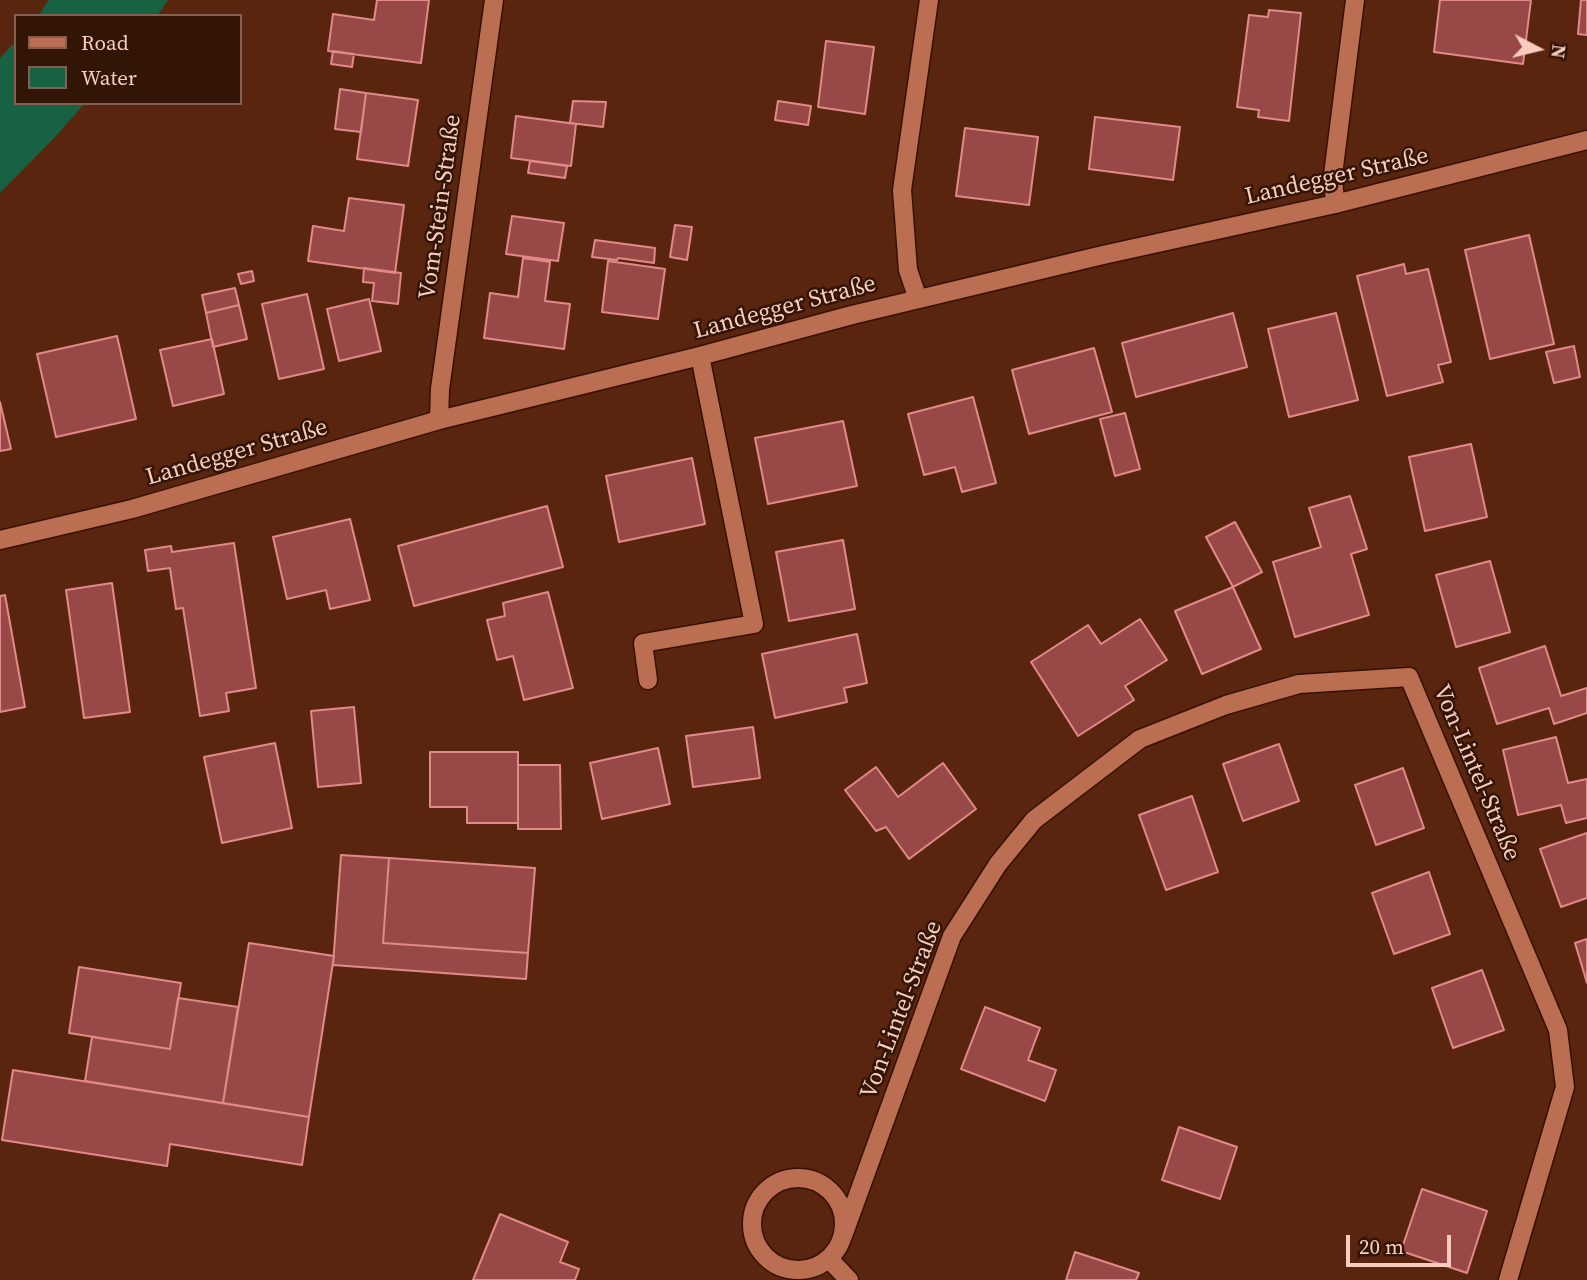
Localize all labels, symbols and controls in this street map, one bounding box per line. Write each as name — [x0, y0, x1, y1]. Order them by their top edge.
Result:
legend — [14, 14, 242, 105]
north arrow — [1503, 14, 1573, 84]
text: Road — [81, 28, 129, 57]
text: N — [1545, 43, 1573, 60]
text: Water — [81, 63, 137, 92]
street label: Vom-Stein-Straße — [414, 113, 468, 301]
street label: Landegger Straße — [1242, 142, 1432, 212]
street label: Landegger Straße — [691, 270, 879, 346]
street label: Landegger Straße — [143, 413, 331, 493]
street label: Von-Lintel-Straße — [1426, 681, 1526, 865]
street label: Von-Lintel-Straße — [855, 917, 949, 1103]
scale bar — [1349, 1220, 1454, 1264]
text: 20 m — [1359, 1232, 1404, 1261]

